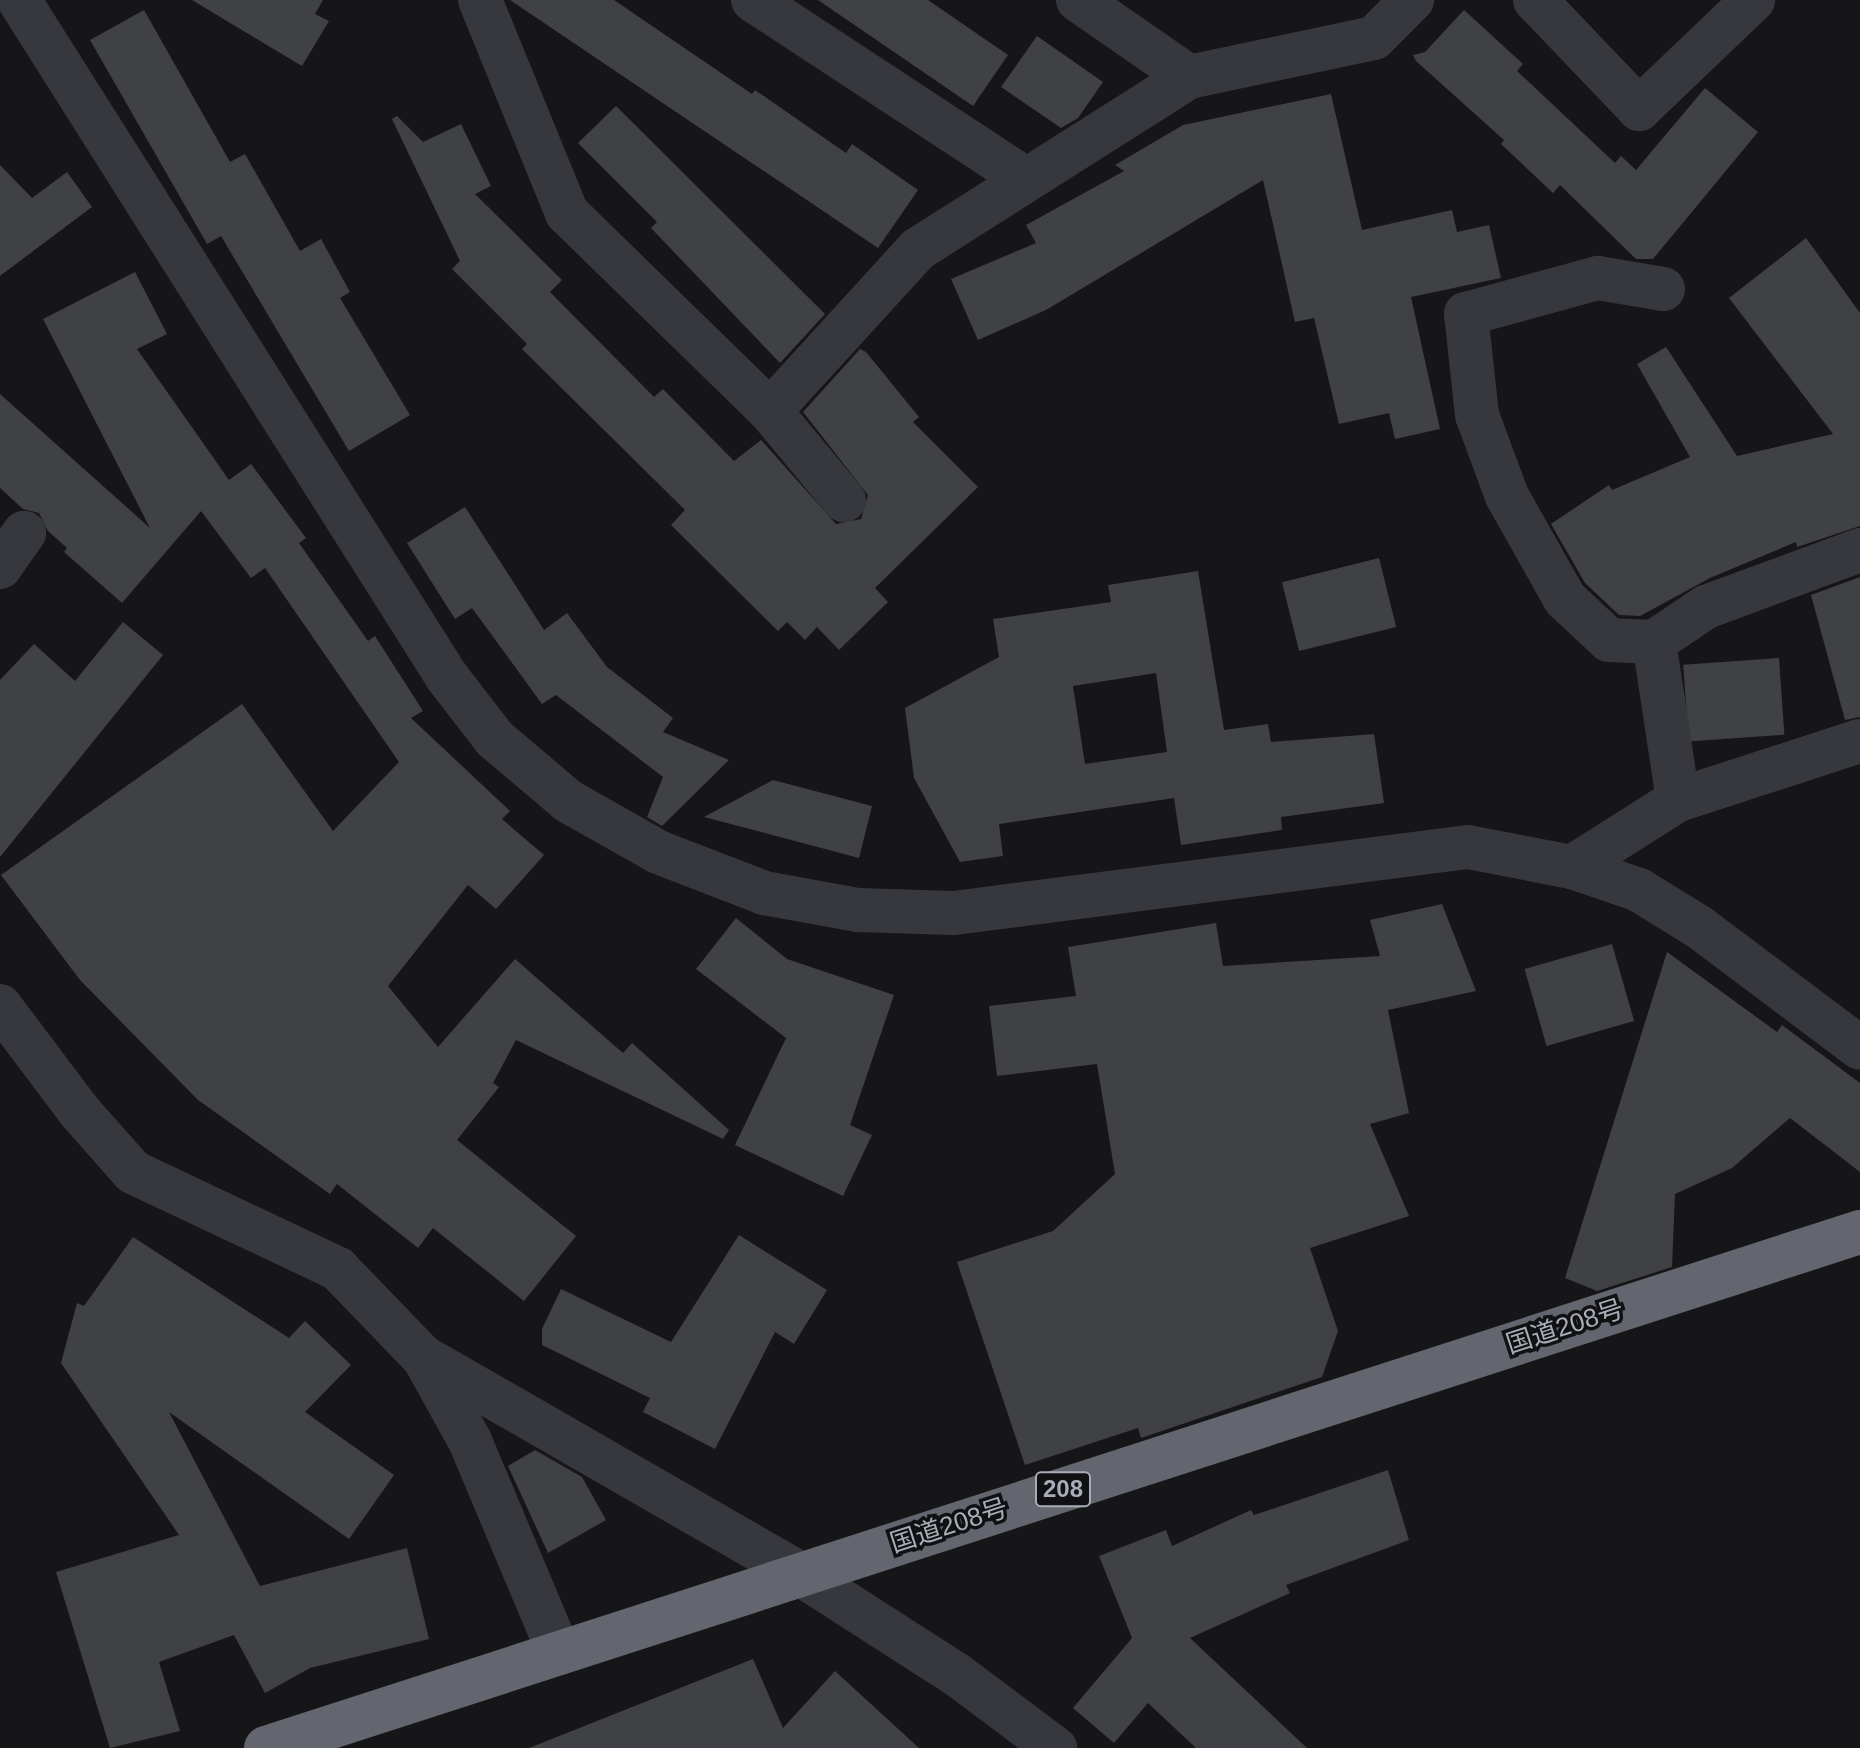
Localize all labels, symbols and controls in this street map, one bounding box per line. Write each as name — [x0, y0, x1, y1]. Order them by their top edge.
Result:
street label: 国道208号 — [1502, 1293, 1628, 1361]
road number: 208 — [1033, 1469, 1093, 1509]
street label: 国道208号 — [886, 1492, 1012, 1560]

